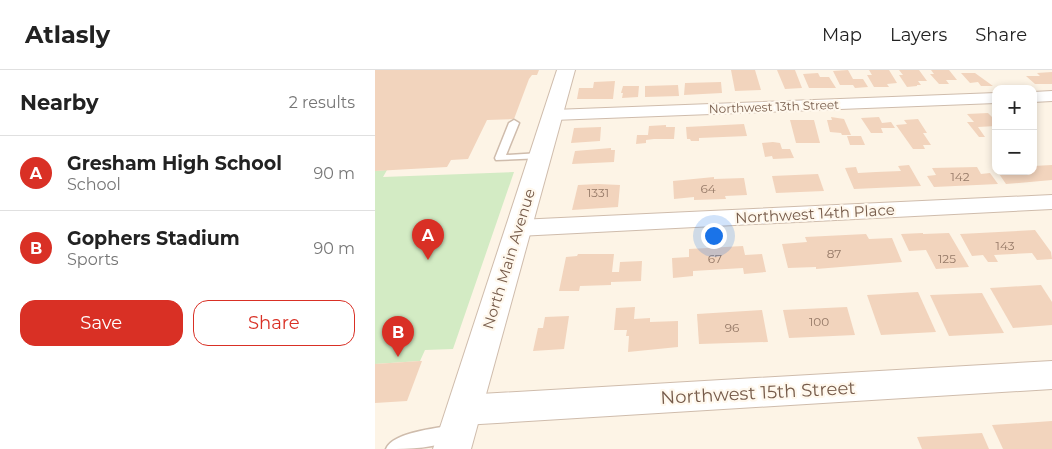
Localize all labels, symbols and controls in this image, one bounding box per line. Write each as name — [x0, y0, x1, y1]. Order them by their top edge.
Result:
text: Atlasly — [25, 20, 110, 49]
text: Map — [822, 24, 862, 46]
text: Layers — [890, 24, 947, 46]
text: Share — [975, 24, 1027, 46]
map controls — [992, 85, 1037, 175]
button: + — [992, 85, 1037, 130]
text: Nearby — [20, 90, 99, 115]
text: 2 results — [289, 93, 355, 112]
street label: Northwest 13th Street — [709, 97, 839, 116]
button: − — [992, 130, 1037, 175]
text: Gresham High School — [67, 152, 282, 175]
text: A — [30, 164, 42, 183]
text: 90 m — [313, 164, 355, 183]
house number: 142 — [950, 169, 970, 184]
text: School — [67, 175, 121, 194]
house number: 64 — [700, 181, 716, 196]
house number: 1331 — [587, 185, 609, 200]
street label: North Main Avenue — [478, 186, 539, 331]
street label: Northwest 14th Place — [735, 200, 895, 227]
pin: A — [412, 219, 444, 260]
your location — [701, 223, 727, 249]
text: Gophers Stadium — [67, 227, 240, 250]
house number: 143 — [996, 238, 1015, 253]
text: B — [30, 239, 42, 258]
text: 90 m — [313, 239, 355, 258]
house number: 87 — [827, 246, 841, 261]
text: Sports — [67, 250, 119, 269]
house number: 67 — [708, 251, 722, 266]
house number: 125 — [938, 251, 956, 266]
button: Save — [20, 300, 183, 346]
button: Share — [193, 300, 355, 346]
house number: 100 — [809, 314, 829, 329]
pin: B — [382, 316, 414, 357]
house number: 96 — [725, 320, 739, 335]
street label: Northwest 15th Street — [660, 377, 856, 409]

